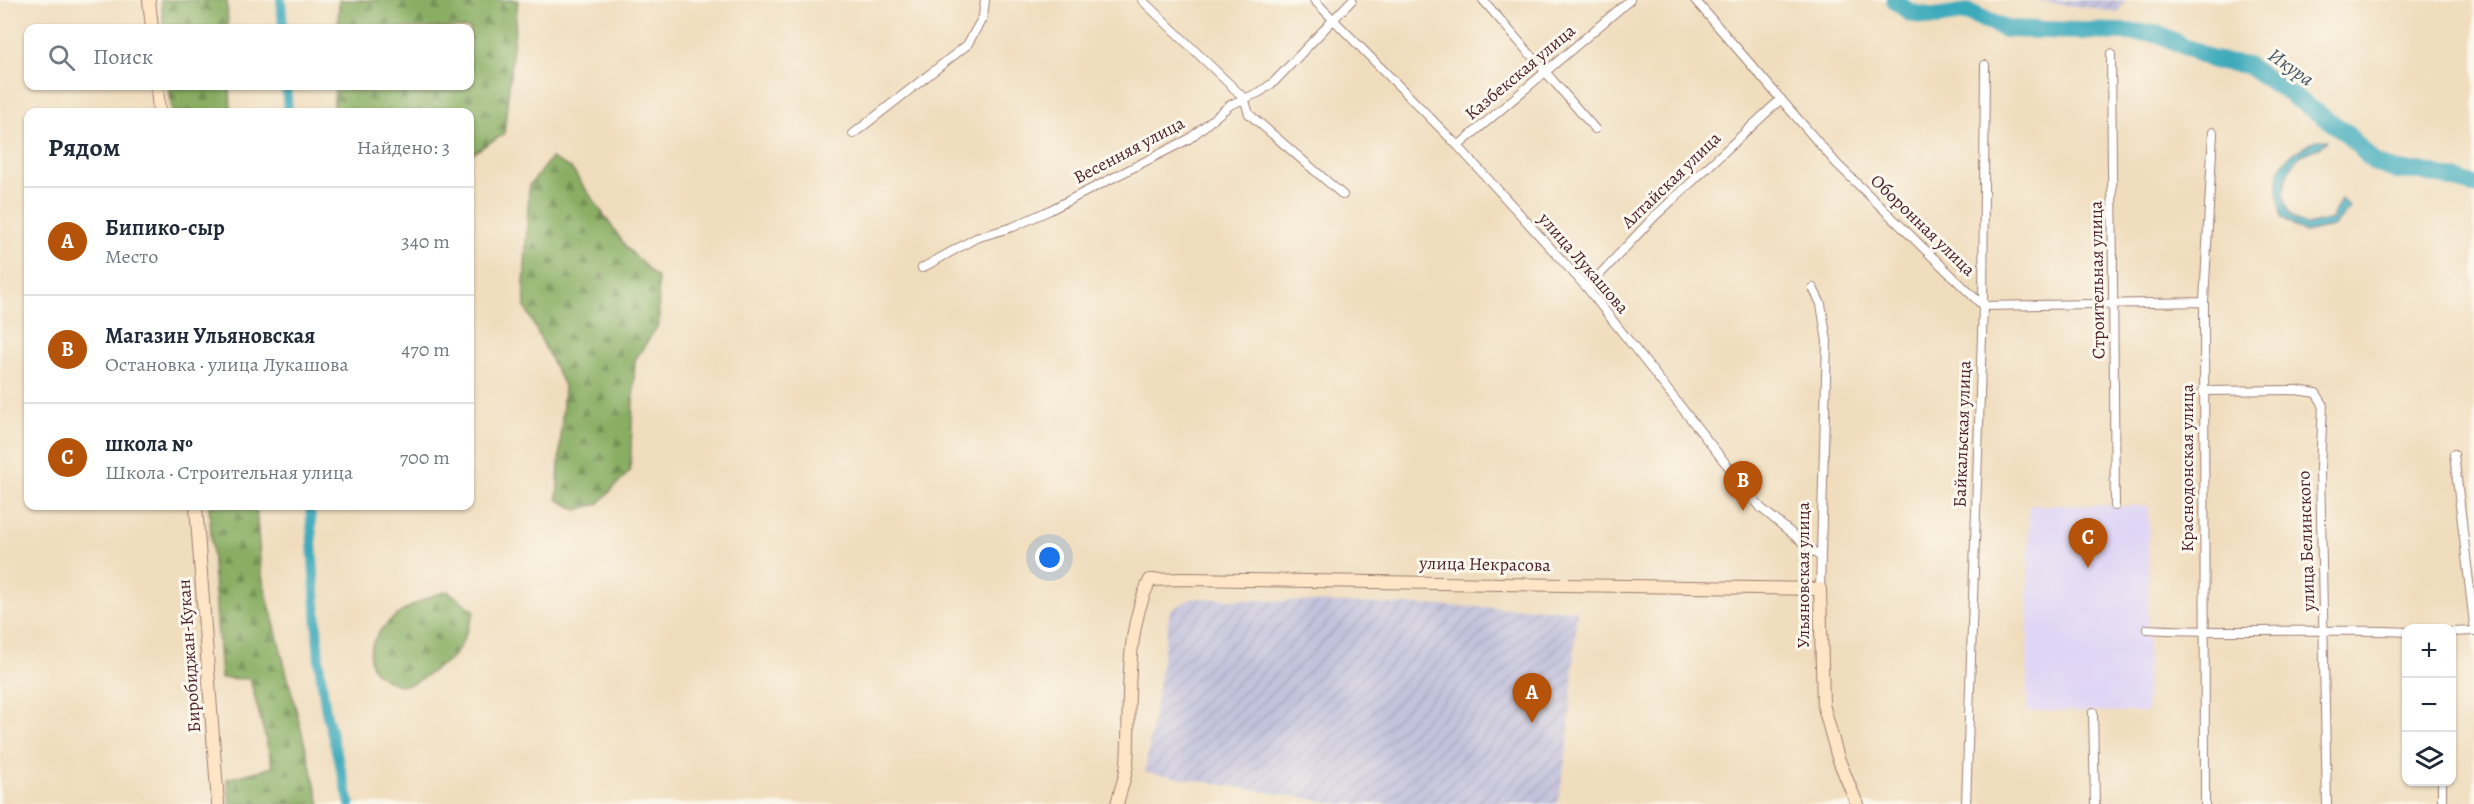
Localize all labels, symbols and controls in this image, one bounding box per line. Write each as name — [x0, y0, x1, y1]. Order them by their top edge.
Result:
street label: Казбекская улица — [1460, 18, 1581, 125]
search box — [24, 24, 474, 90]
icon: search — [45, 41, 78, 74]
text: Поиск — [93, 42, 153, 72]
water label: Икура — [2263, 42, 2319, 92]
street label: Весенняя улица — [1069, 110, 1189, 189]
street label: Алтайская улица — [1615, 126, 1726, 234]
text: Рядом — [48, 130, 120, 165]
text: Найдено: 3 — [357, 134, 450, 161]
street label: Оборонная улица — [1865, 169, 1981, 282]
street label: Строительная улица — [2084, 200, 2110, 359]
street label: улица Лукашова — [1533, 207, 1635, 319]
text: Бипико-сыр — [105, 213, 225, 243]
text: A — [61, 228, 74, 255]
text: 340 m — [401, 228, 450, 255]
text: Место — [105, 243, 158, 270]
text: Магазин Ульяновская — [105, 321, 315, 351]
text: B — [61, 336, 74, 363]
text: 470 m — [401, 336, 450, 363]
text: Остановка · улица Лукашова — [105, 351, 349, 378]
street label: Байкальская улица — [1947, 359, 1977, 508]
street label: Краснодонская улица — [2175, 383, 2199, 552]
text: школа № — [105, 429, 193, 459]
text: C — [61, 444, 74, 471]
text: 700 m — [400, 444, 450, 471]
text: Школа · Строительная улица — [105, 459, 353, 486]
pin: B — [1724, 462, 1762, 511]
street label: улица Белинского — [2292, 470, 2320, 613]
street label: Ульяновская улица — [1791, 501, 1815, 648]
pin: C — [2068, 518, 2108, 568]
your location — [1035, 543, 1064, 572]
street label: улица Некрасова — [1418, 551, 1552, 577]
street label: Биробиджан-Кукан — [172, 578, 206, 734]
map controls — [2402, 624, 2456, 786]
button: + — [2402, 624, 2456, 678]
pin: A — [1512, 674, 1552, 723]
button: − — [2402, 678, 2456, 732]
button: layers — [2402, 732, 2456, 786]

